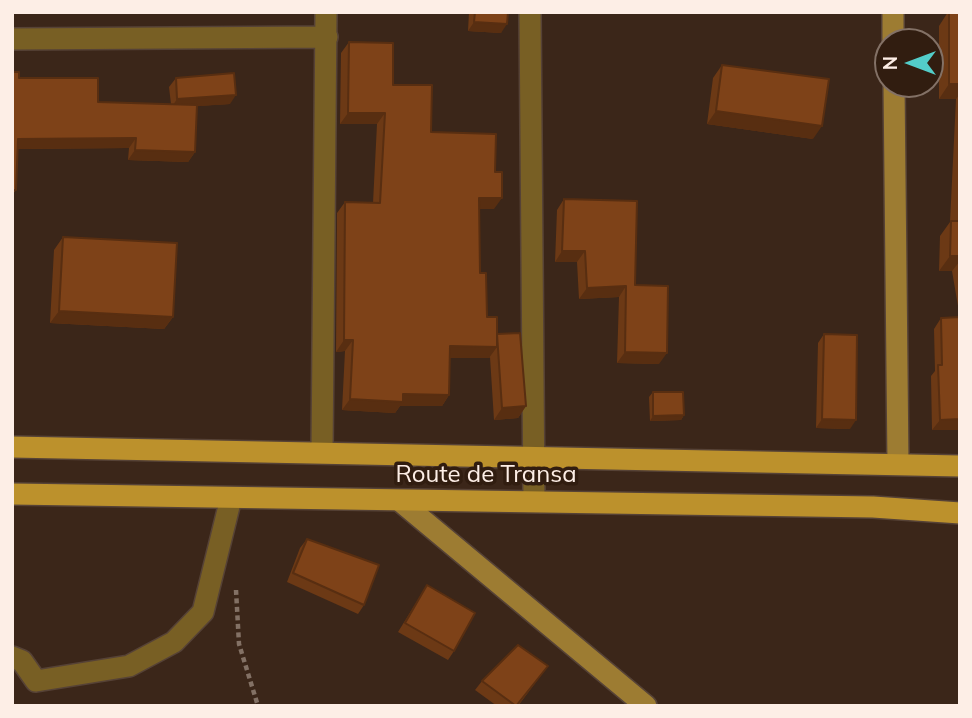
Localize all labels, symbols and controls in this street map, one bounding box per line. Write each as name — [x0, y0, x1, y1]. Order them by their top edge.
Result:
north arrow — [874, 28, 944, 98]
text: N — [878, 56, 902, 70]
street label: Route de Transa — [395, 461, 577, 489]

